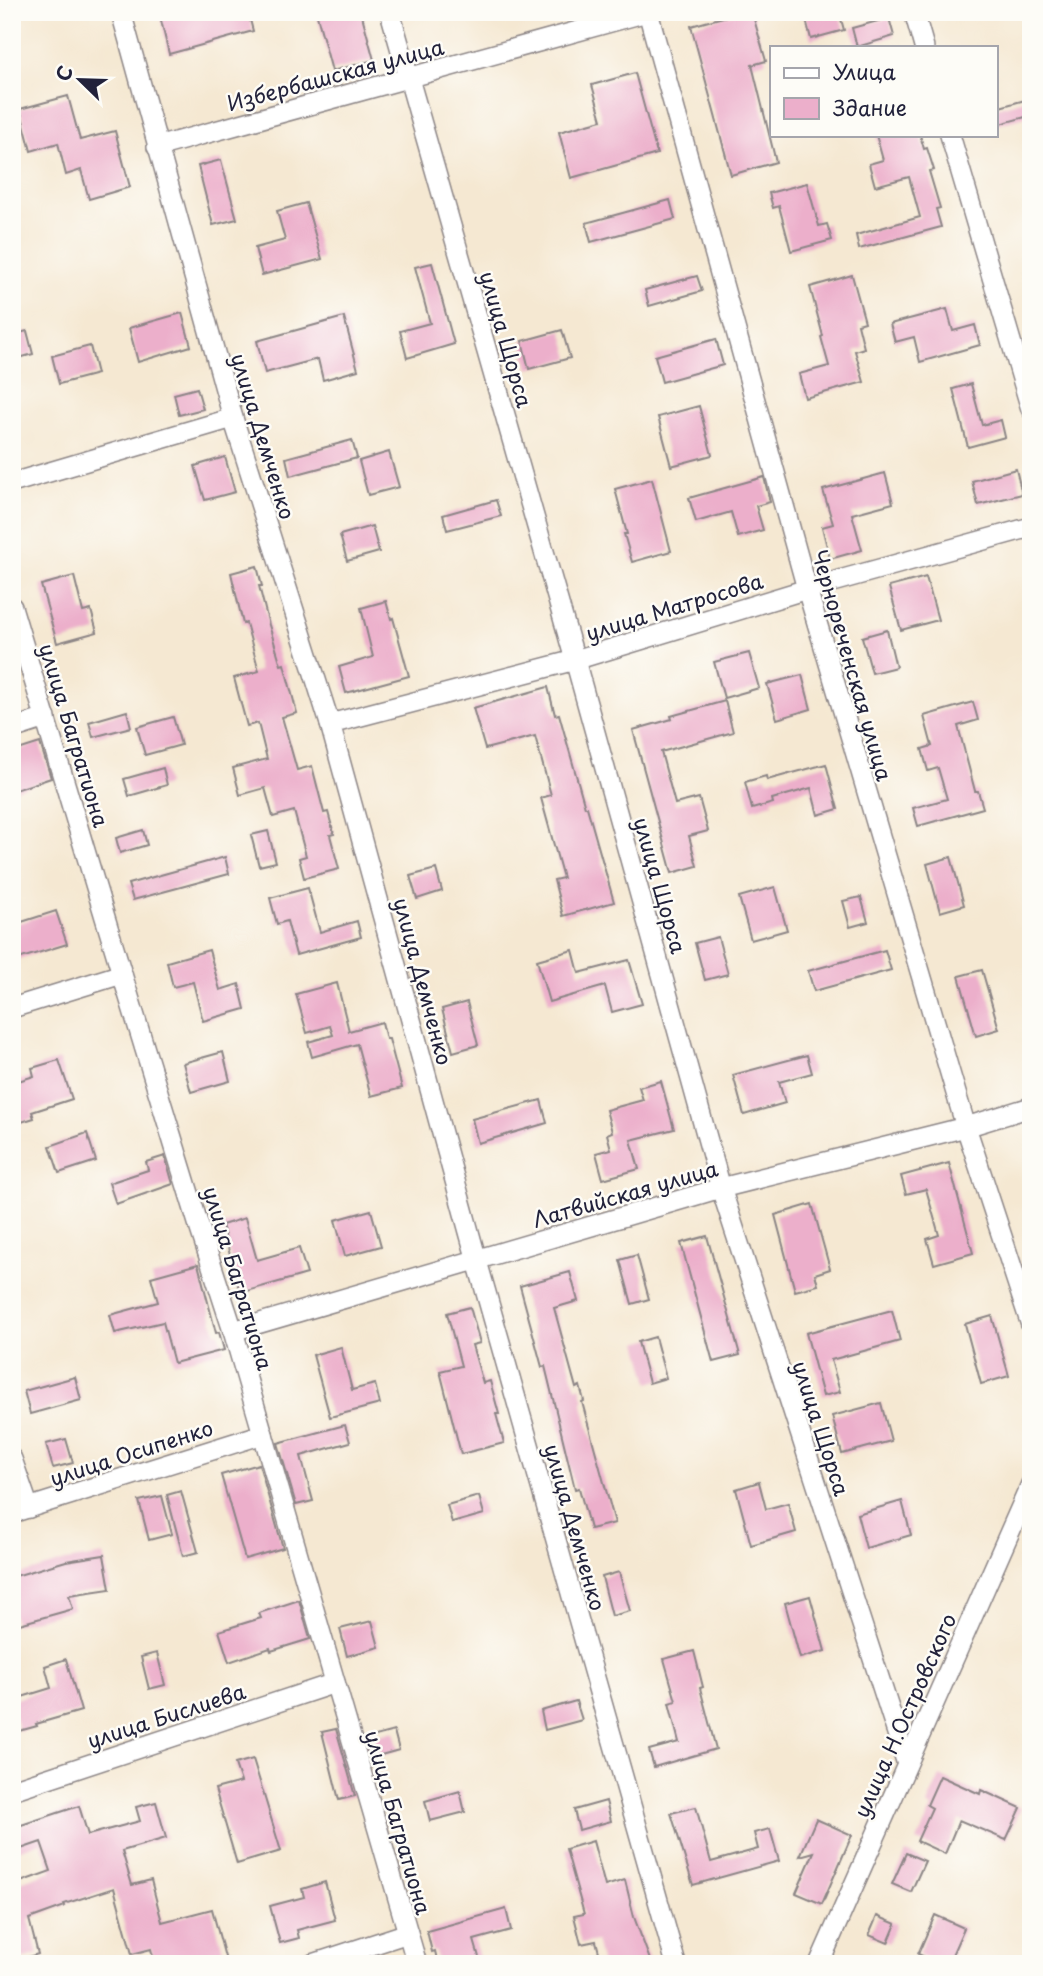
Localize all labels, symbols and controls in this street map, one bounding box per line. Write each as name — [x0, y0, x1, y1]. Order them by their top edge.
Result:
street label: Избербашская улица — [223, 29, 448, 118]
north arrow — [46, 46, 116, 116]
legend — [770, 46, 998, 136]
text: Улица — [833, 55, 896, 87]
text: С — [48, 61, 79, 85]
text: Здание — [833, 91, 907, 123]
street label: улица Щорса — [472, 267, 542, 411]
street label: улица Демченко — [224, 349, 304, 523]
street label: Чернореченская улица — [805, 546, 902, 785]
street label: улица Матросова — [581, 564, 767, 648]
street label: улица Багратиона — [32, 639, 118, 831]
street label: улица Щорса — [626, 813, 696, 957]
street label: улица Демченко — [386, 894, 462, 1068]
street label: Латвийская улица — [529, 1151, 722, 1235]
street label: улица Багратиона — [196, 1182, 282, 1374]
street label: улица Щорса — [785, 1356, 859, 1500]
street label: улица Осипенко — [45, 1411, 217, 1493]
street label: улица Демченко — [537, 1440, 615, 1614]
street label: улица Н.Островского — [844, 1608, 964, 1822]
street label: улица Бислиева — [83, 1674, 249, 1756]
street label: улица Багратиона — [357, 1726, 441, 1918]

